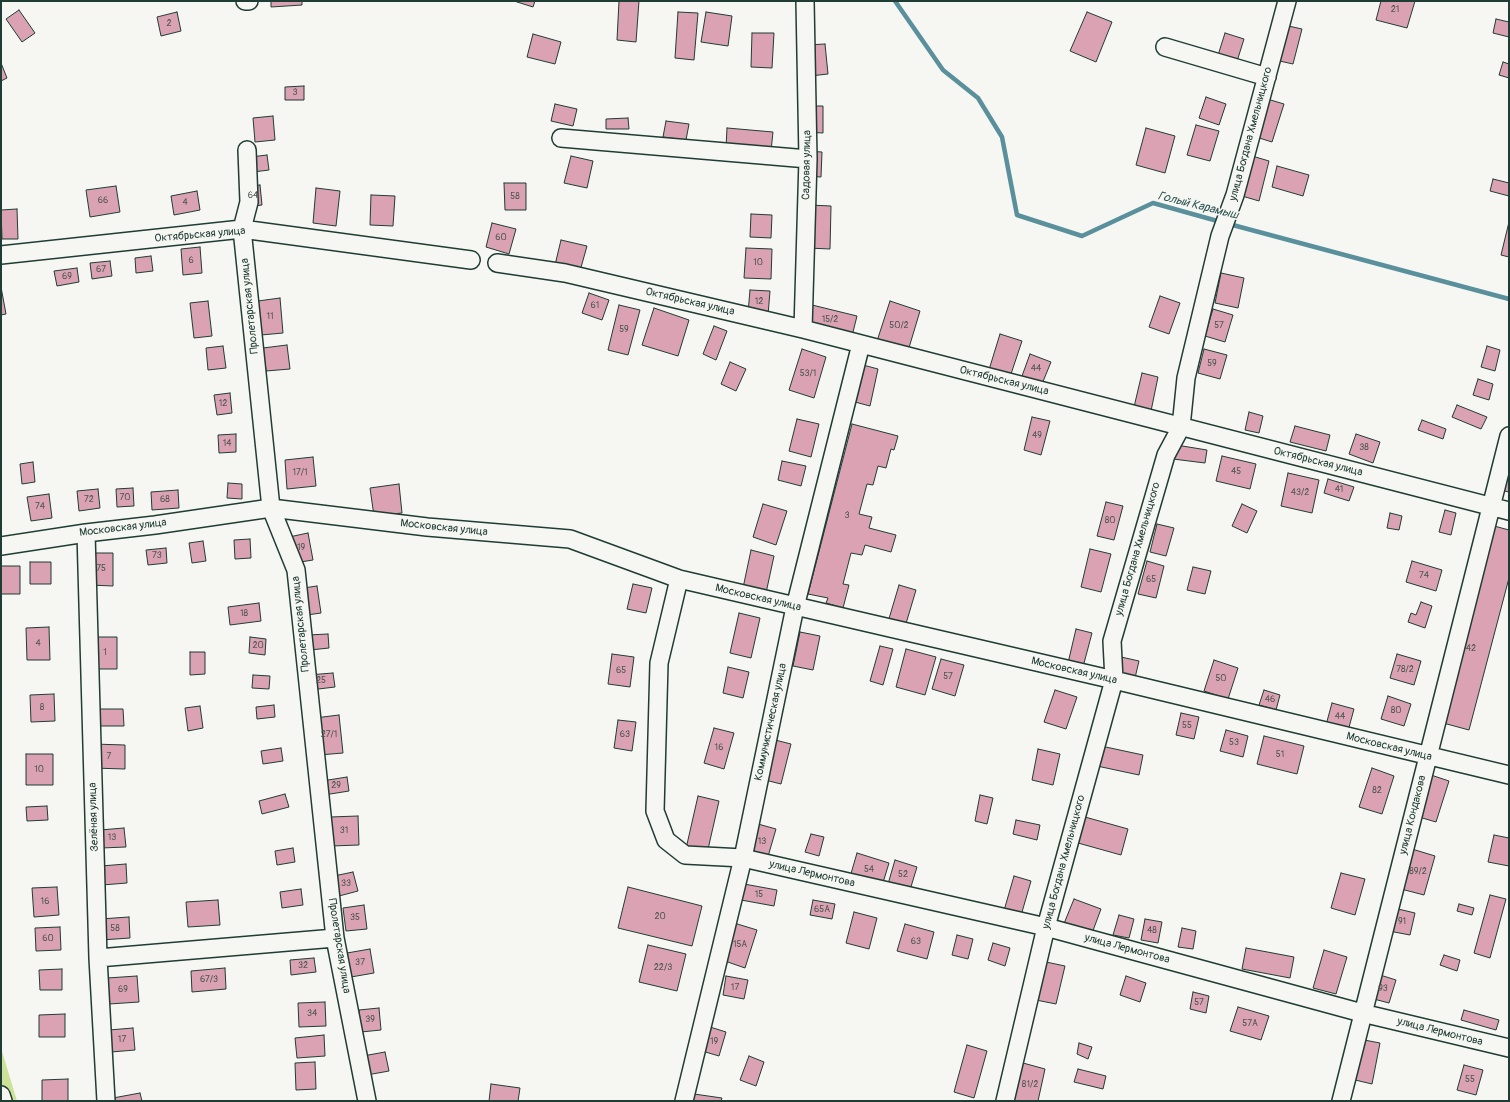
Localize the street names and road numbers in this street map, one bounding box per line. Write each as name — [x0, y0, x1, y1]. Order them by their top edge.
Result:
street label: улица Богдана Хмельницкого — [1227, 66, 1275, 202]
street label: Садовая улица — [800, 130, 814, 200]
street label: Октябрьская улица — [154, 224, 246, 246]
street label: Пролетарская улица — [238, 258, 262, 354]
street label: Октябрьская улица — [644, 285, 736, 319]
street label: Октябрьская улица — [958, 364, 1050, 398]
street label: Октябрьская улица — [1272, 445, 1364, 479]
street label: улица Богдана Хмельницкого — [1113, 481, 1163, 617]
street label: Московская улица — [79, 516, 167, 540]
street label: Московская улица — [400, 517, 488, 539]
street label: Пролетарская улица — [289, 576, 313, 672]
street label: Московская улица — [714, 582, 802, 614]
street label: Московская улица — [1030, 655, 1118, 687]
street label: Коммунистическая улица — [752, 662, 790, 782]
street label: Московская улица — [1345, 730, 1433, 764]
street label: улица Кондакова — [1397, 774, 1429, 856]
street label: Зелёная улица — [86, 782, 102, 852]
street label: улица Богдана Хмельницкого — [1040, 794, 1088, 930]
street label: улица Лермонтова — [768, 858, 856, 890]
street label: Пролетарская улица — [325, 898, 353, 994]
street label: улица Лермонтова — [1083, 931, 1171, 967]
street label: улица Лермонтова — [1396, 1015, 1484, 1049]

